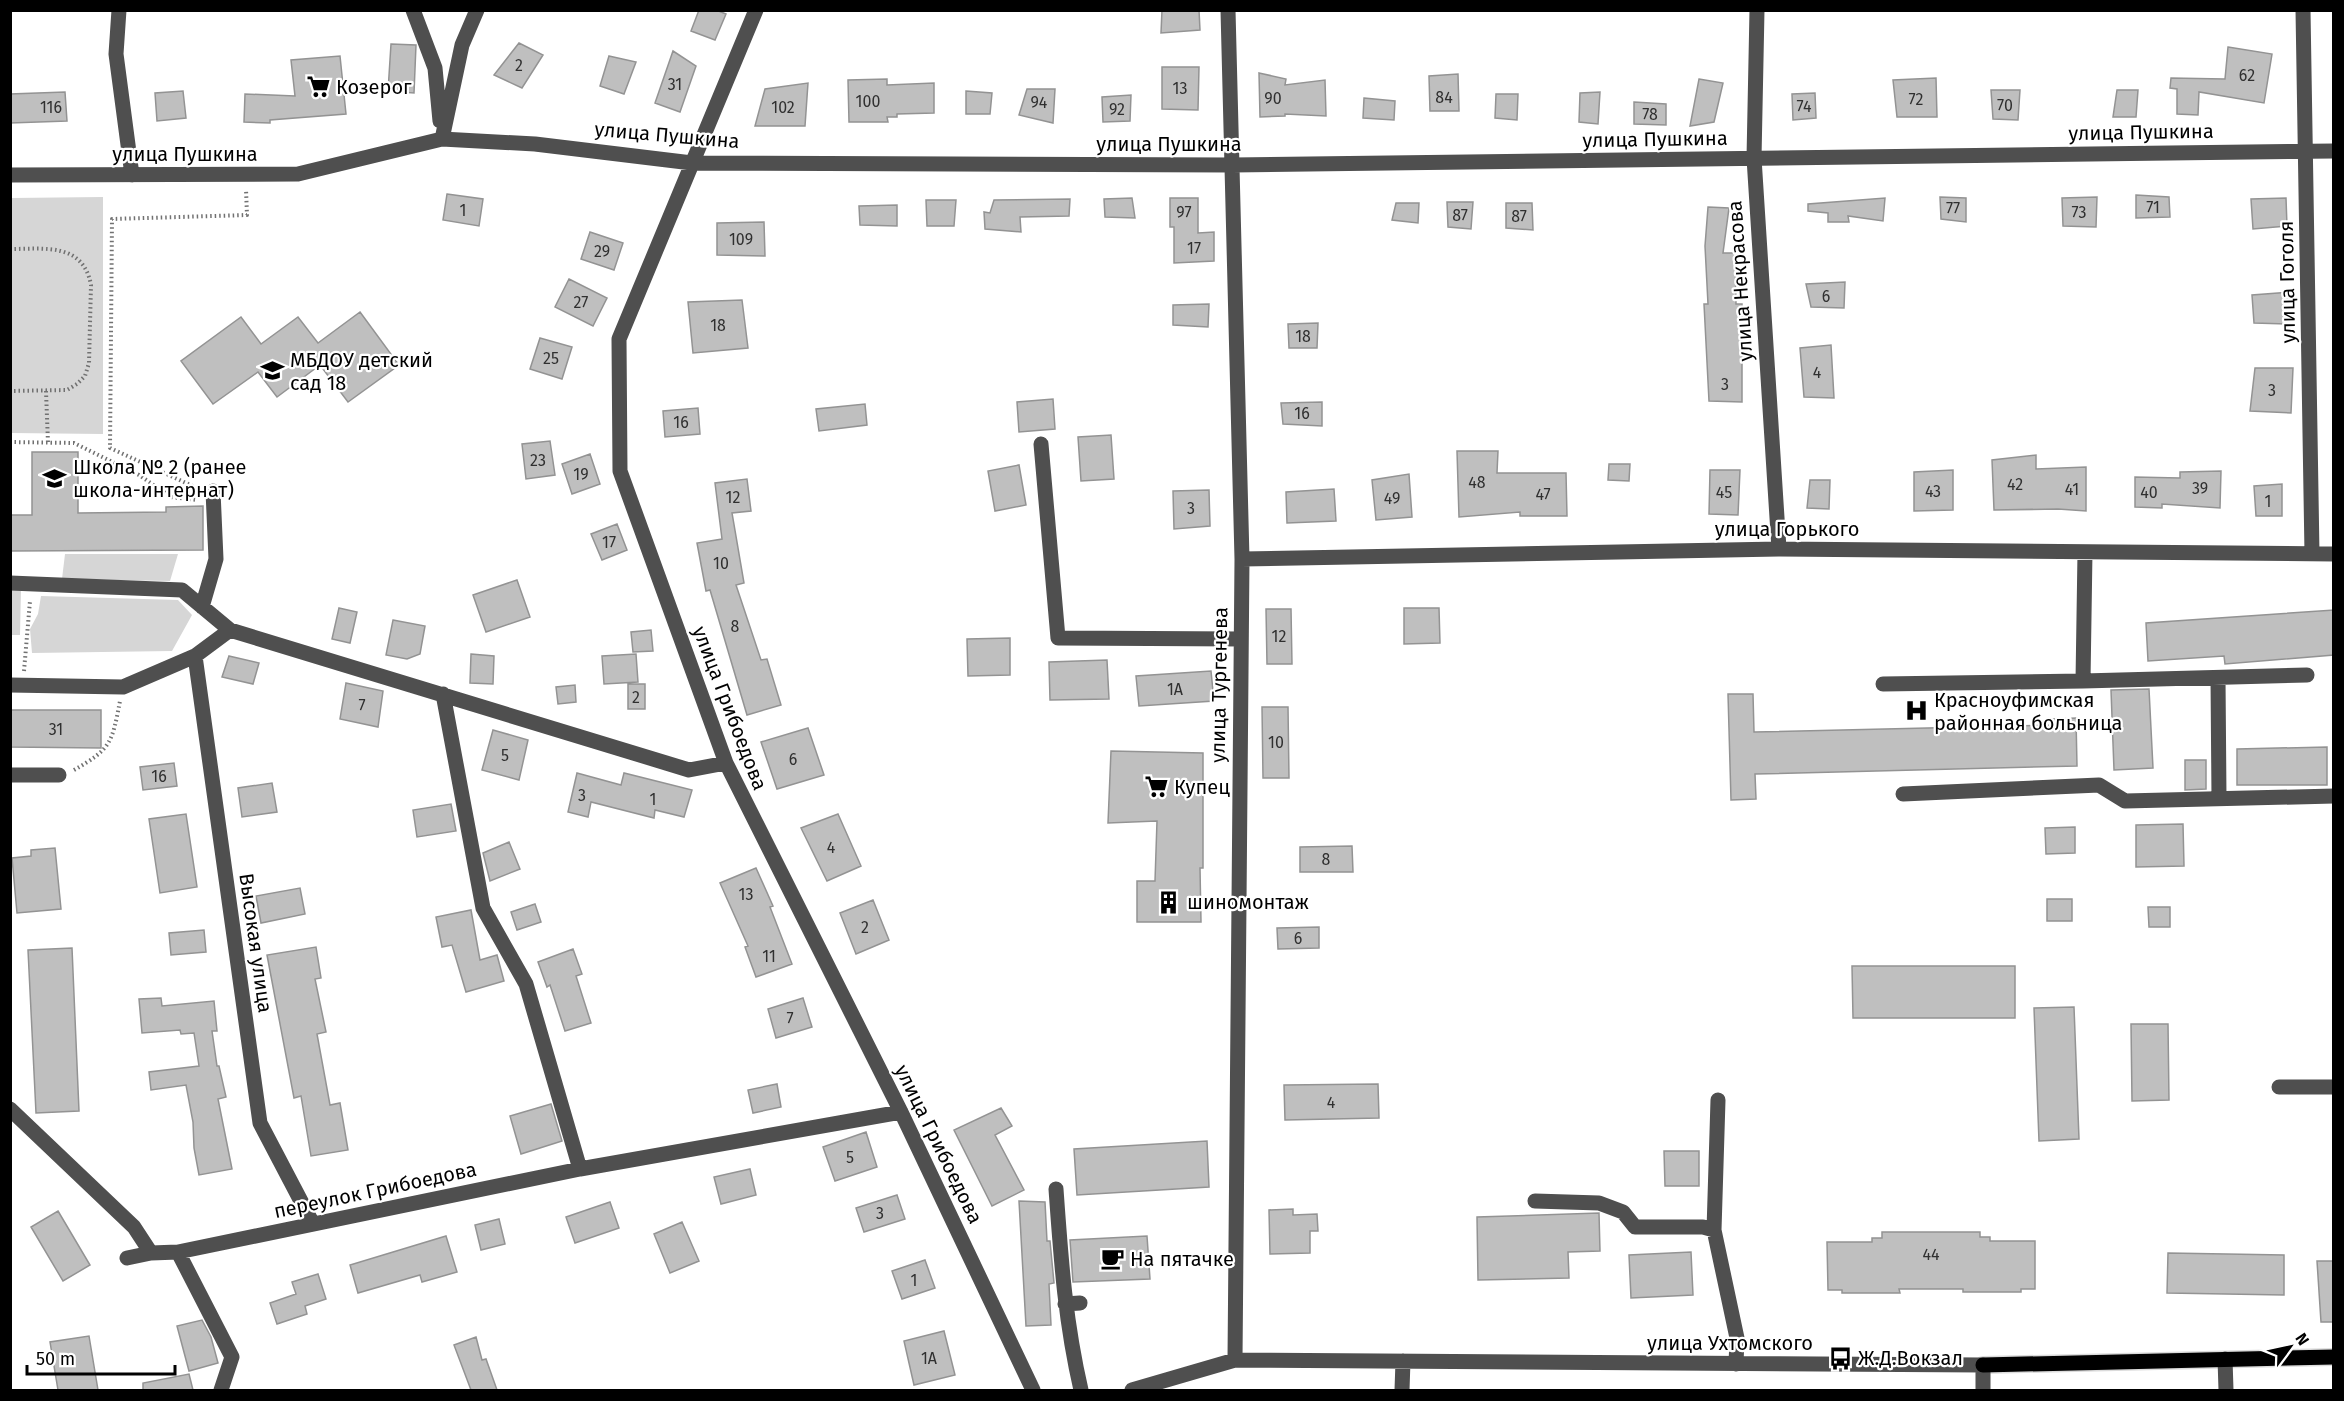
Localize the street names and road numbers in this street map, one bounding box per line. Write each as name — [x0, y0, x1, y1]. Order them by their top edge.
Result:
street label: улица Пушкина — [594, 117, 740, 153]
street label: улица Пушкина — [2068, 119, 2214, 145]
street label: улица Пушкина — [1582, 126, 1728, 152]
street label: улица Пушкина — [1096, 132, 1242, 156]
street label: улица Пушкина — [112, 142, 258, 166]
street label: улица Некрасова — [1722, 200, 1758, 362]
street label: улица Гоголя — [2274, 220, 2300, 344]
street label: улица Горького — [1715, 517, 1859, 541]
street label: улица Тургенева — [1206, 607, 1232, 763]
street label: улица Грибоедова — [688, 623, 772, 793]
street label: Высокая улица — [234, 872, 278, 1014]
street label: улица Грибоедова — [890, 1061, 988, 1227]
street label: переулок Грибоедова — [271, 1157, 479, 1223]
street label: улица Ухтомского — [1647, 1331, 1813, 1355]

